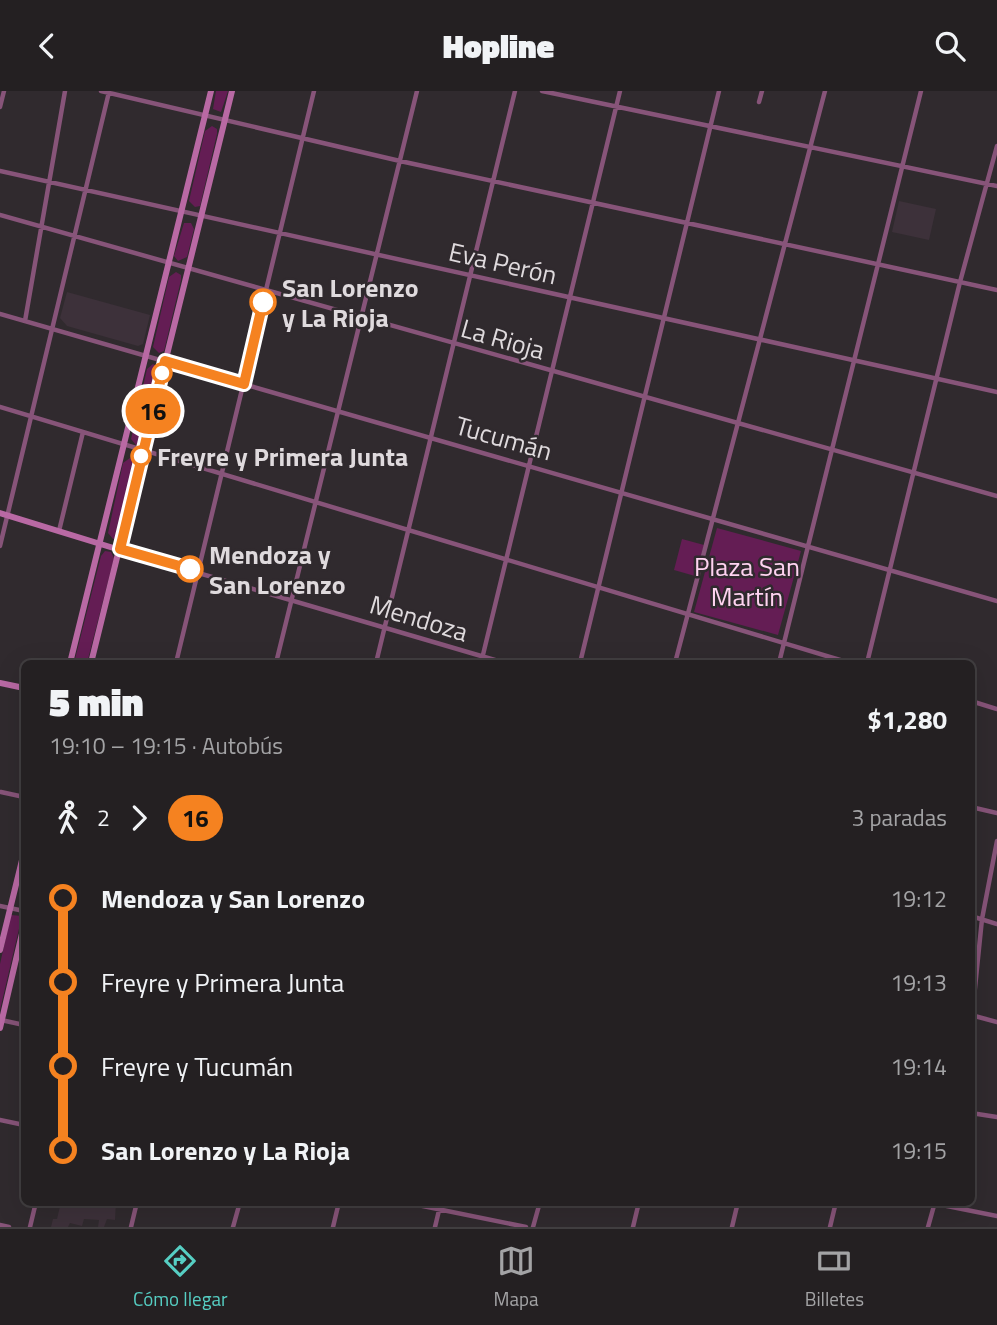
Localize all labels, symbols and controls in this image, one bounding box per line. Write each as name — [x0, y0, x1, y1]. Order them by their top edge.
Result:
text: Hopline — [443, 22, 554, 70]
icon: back — [28, 27, 66, 65]
icon: search — [931, 27, 969, 65]
street label: Eva Perón — [445, 232, 561, 294]
place label: San Lorenzo y La Rioja — [282, 268, 419, 337]
marker: San Lorenzo y La Rioja — [250, 289, 276, 315]
street label: La Rioja — [457, 308, 549, 370]
unlabelled marker — [152, 363, 172, 383]
line badge: 16 — [122, 388, 184, 434]
text: 16 — [140, 393, 166, 429]
street label: Tucumán — [451, 406, 557, 470]
place label: Freyre y Primera Junta — [157, 437, 408, 476]
marker: Freyre y Primera Junta — [131, 446, 151, 466]
place label: Mendoza y San Lorenzo — [209, 535, 346, 604]
park label: Plaza San Martín — [694, 547, 800, 616]
marker: Mendoza y San Lorenzo — [177, 556, 203, 582]
street label: Mendoza — [365, 585, 473, 651]
text: 5 min — [49, 673, 143, 731]
text: $1,280 — [867, 700, 947, 739]
text: 19:10 – 19:15 · Autobús — [49, 728, 283, 763]
icon: walk — [49, 799, 87, 837]
icon: forward — [120, 799, 158, 837]
text: 2 — [97, 800, 110, 835]
text: 16 — [182, 800, 209, 836]
text: 3 paradas — [852, 800, 947, 835]
text: Mendoza y San Lorenzo — [101, 879, 365, 918]
text: 19:12 — [890, 881, 947, 916]
text: Freyre y Primera Junta — [101, 963, 344, 1002]
text: 19:13 — [890, 965, 947, 1000]
text: Freyre y Tucumán — [101, 1047, 293, 1086]
text: 19:14 — [890, 1049, 947, 1084]
text: San Lorenzo y La Rioja — [101, 1131, 350, 1170]
text: 19:15 — [890, 1133, 947, 1168]
tab: Cómo llegar — [133, 1242, 228, 1313]
tab: Mapa — [494, 1242, 539, 1313]
tab: Billetes — [805, 1242, 864, 1313]

